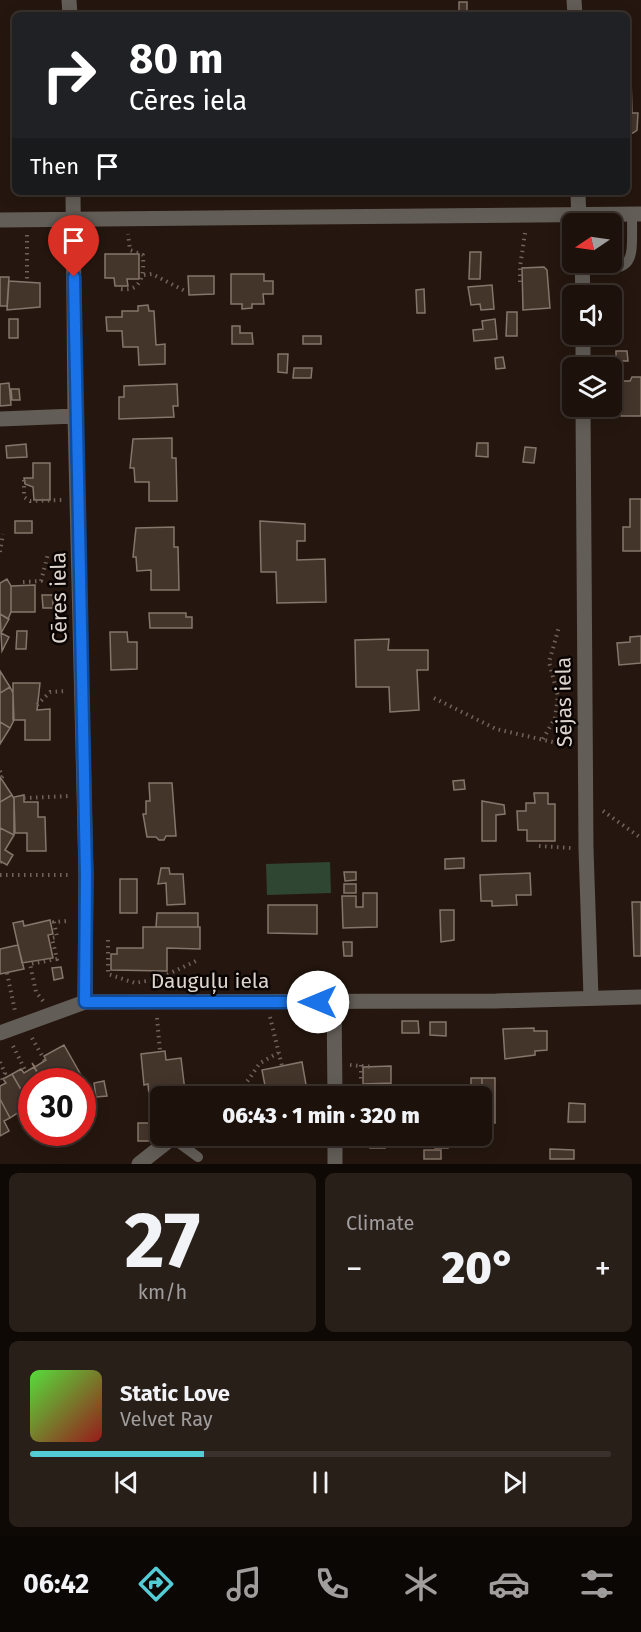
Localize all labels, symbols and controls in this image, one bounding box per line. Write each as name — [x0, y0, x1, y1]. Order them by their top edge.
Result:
text: 80 m — [129, 34, 223, 84]
icon: right — [30, 36, 108, 114]
text: Cēres iela — [129, 85, 247, 117]
icon: arrive — [91, 150, 124, 183]
text: Then — [30, 153, 79, 180]
north arrow — [562, 213, 622, 273]
map controls — [562, 213, 622, 417]
pin — [48, 215, 99, 277]
icon: arrive — [57, 224, 90, 257]
button: sound — [562, 285, 622, 345]
button: layers — [562, 357, 622, 417]
street label: Cēres iela — [45, 552, 73, 644]
street label: Sējas iela — [550, 657, 578, 747]
street label: Dauguļu iela — [151, 968, 269, 994]
position arrow — [286, 970, 350, 1034]
speed limit sign: 30 — [18, 1068, 96, 1146]
text: 06:43 · 1 min · 320 m — [222, 1102, 420, 1129]
text: 27 — [124, 1194, 201, 1288]
text: Climate — [346, 1211, 414, 1235]
text: 20° — [442, 1241, 515, 1295]
text: − — [346, 1249, 363, 1289]
text: + — [595, 1249, 611, 1289]
text: km/h — [138, 1280, 187, 1304]
text: Static Love — [120, 1380, 230, 1407]
text: Velvet Ray — [120, 1407, 213, 1431]
icon: previous — [110, 1466, 143, 1499]
icon: pause — [304, 1466, 337, 1499]
icon: next — [498, 1466, 531, 1499]
icon: directions — [135, 1563, 177, 1605]
icon: music — [223, 1563, 265, 1605]
icon: phone — [311, 1563, 353, 1605]
icon: climate — [400, 1563, 442, 1605]
icon: car — [488, 1563, 530, 1605]
icon: filters — [576, 1563, 618, 1605]
text: 06:42 — [23, 1568, 89, 1600]

